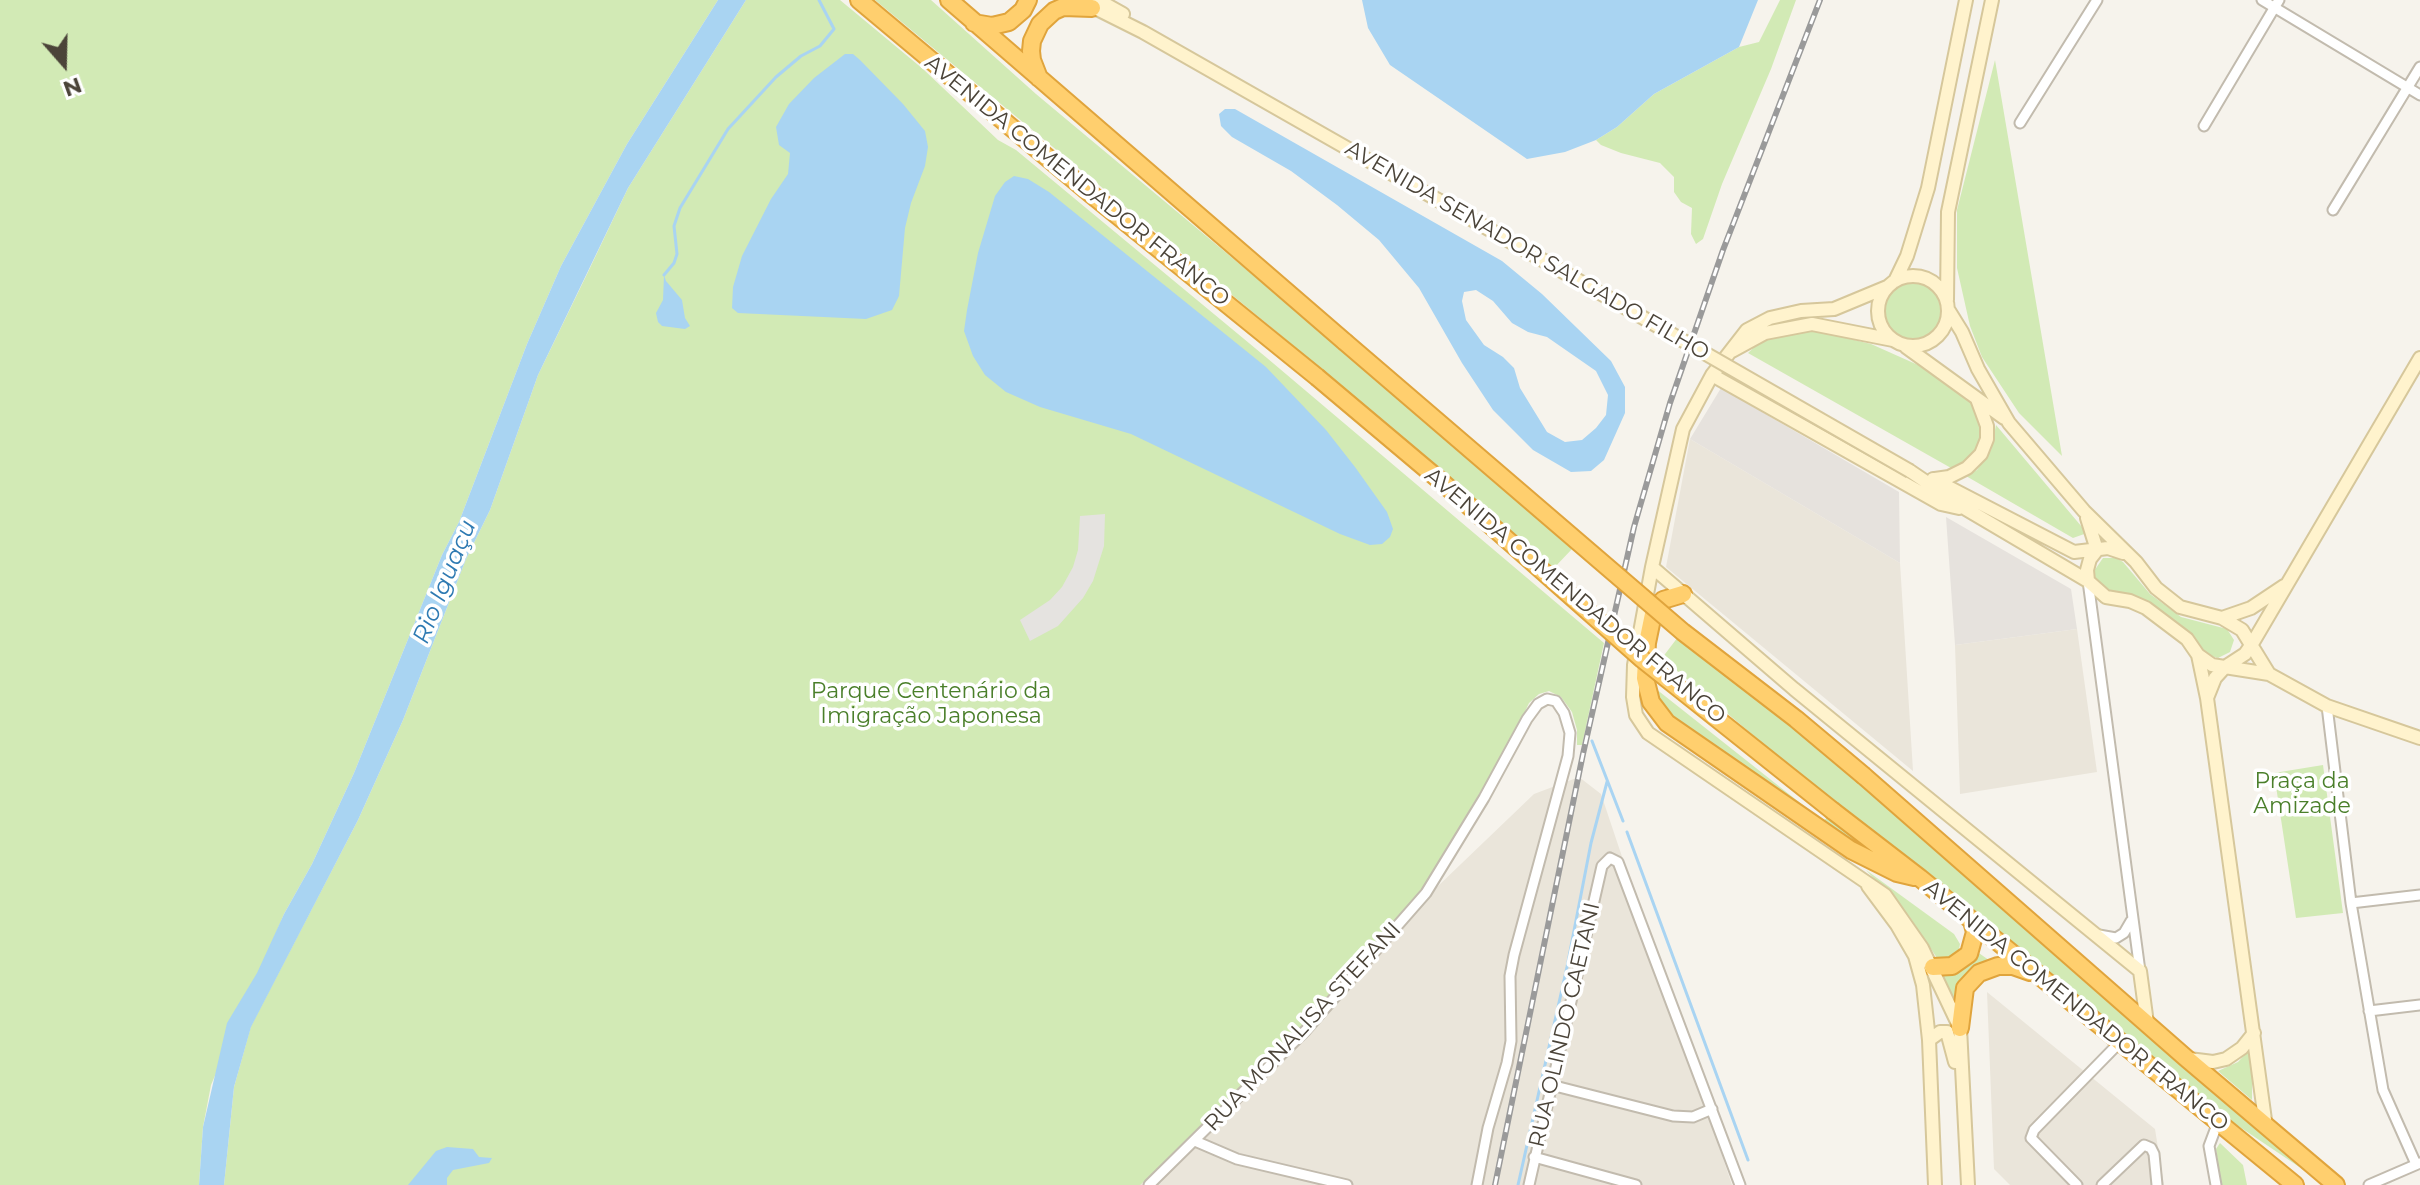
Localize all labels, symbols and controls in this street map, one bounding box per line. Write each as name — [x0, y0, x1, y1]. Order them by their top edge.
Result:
north arrow — [24, 24, 104, 104]
street label: AVENIDA COMENDADOR FRANCO — [919, 50, 1235, 312]
text: N — [59, 71, 85, 103]
street label: AVENIDA SENADOR SALGADO FILHO — [1340, 136, 1714, 366]
street label: AVENIDA COMENDADOR FRANCO — [1419, 462, 1731, 730]
water label: Rio Iguaçu — [407, 516, 483, 648]
park label: Parque Centenário da Imigração Japonesa — [811, 679, 1051, 730]
park label: Praça da Amizade — [2253, 769, 2351, 820]
street label: AVENIDA COMENDADOR FRANCO — [1918, 875, 2234, 1137]
street label: RUA OLINDO CAETANI — [1524, 900, 1606, 1150]
street label: RUA MONALISA STEFANI — [1199, 917, 1407, 1137]

